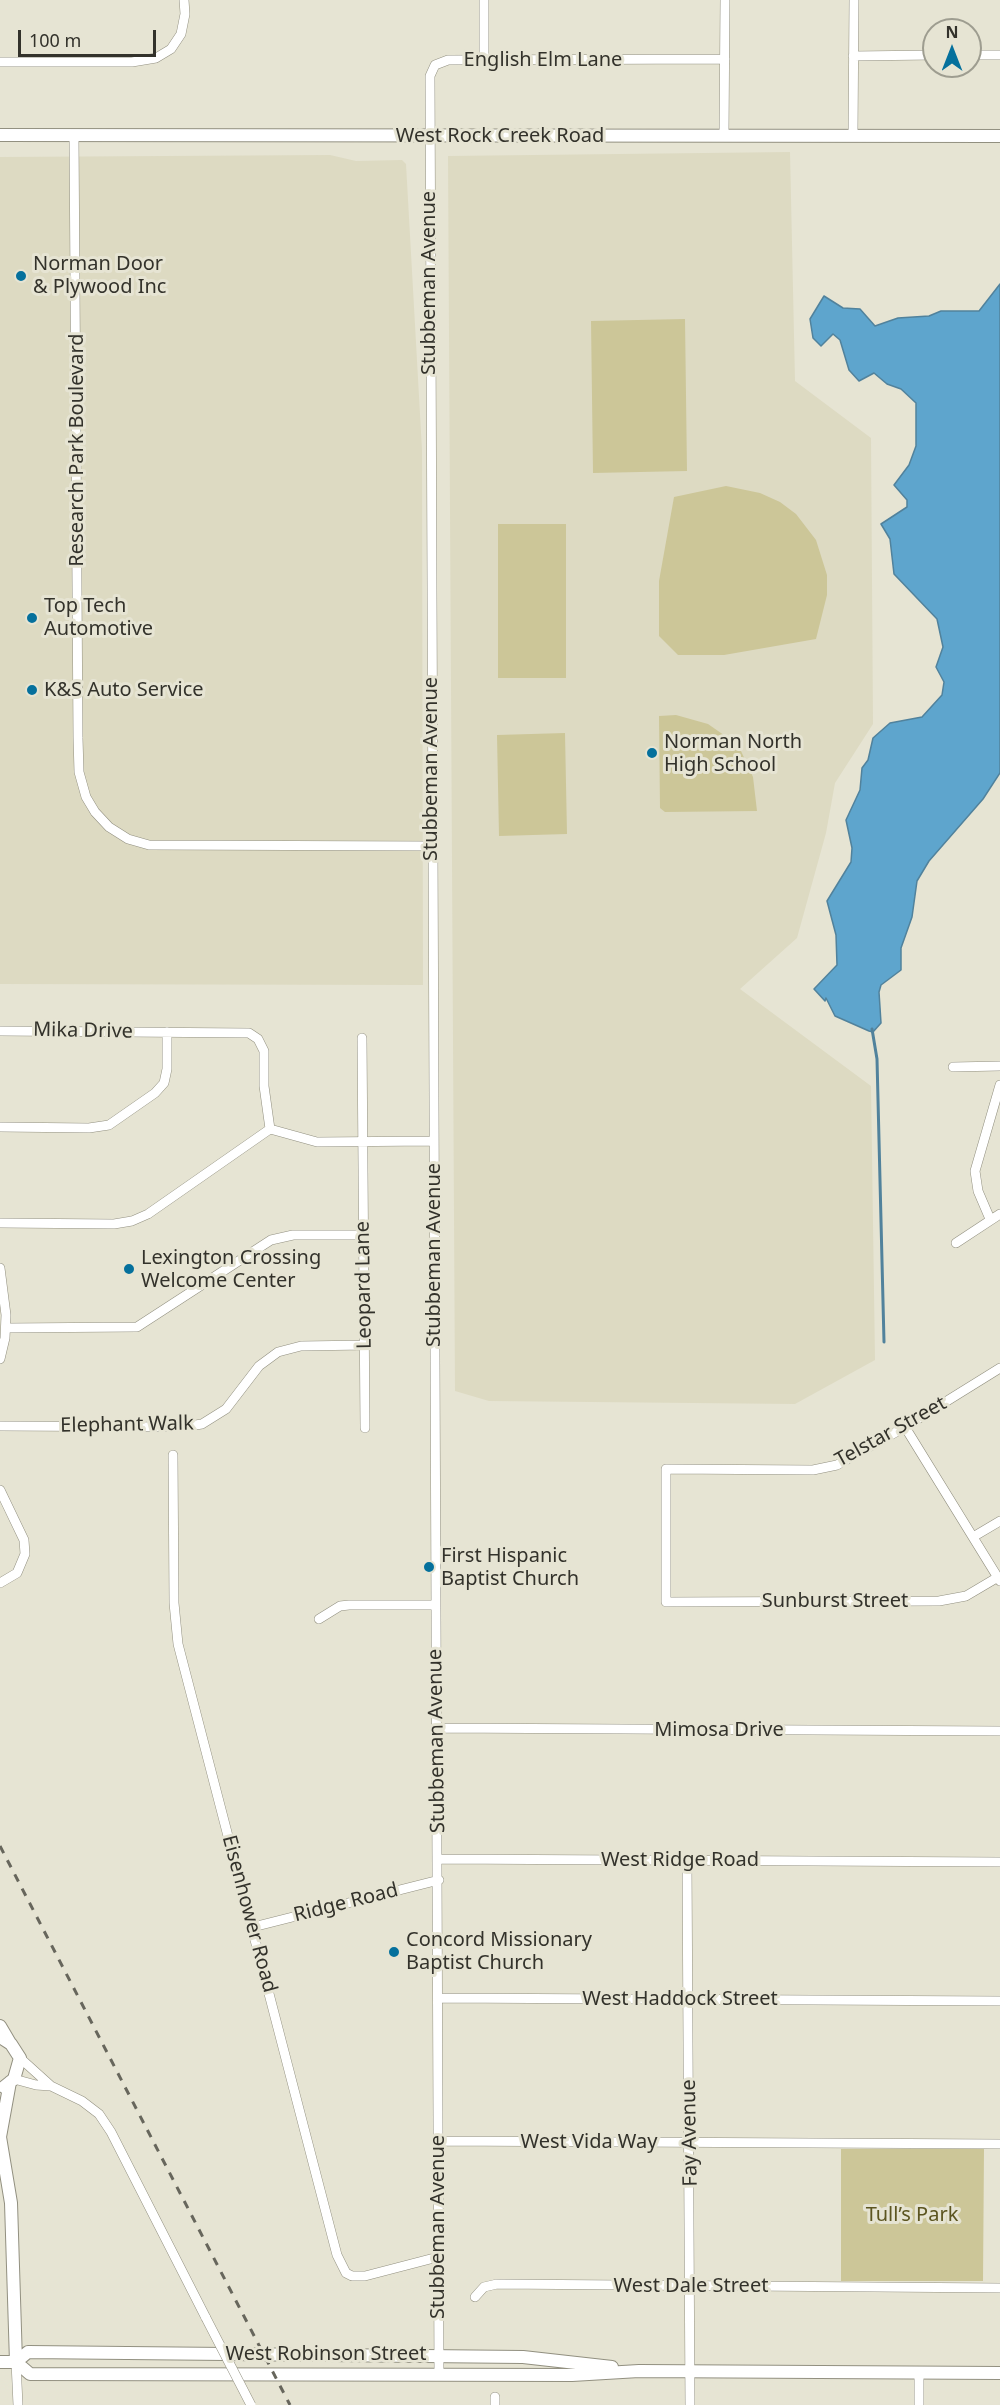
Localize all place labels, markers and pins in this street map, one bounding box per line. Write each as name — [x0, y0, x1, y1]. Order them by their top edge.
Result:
place label: Norman Door & Plywood Inc — [33, 252, 166, 299]
marker: Norman Door & Plywood Inc — [14, 269, 28, 283]
place label: Top Tech Automotive — [44, 594, 153, 641]
marker: Top Tech Automotive — [25, 611, 39, 625]
place label: K&S Auto Service — [44, 678, 204, 702]
marker: K&S Auto Service — [25, 683, 39, 697]
place label: Norman North High School — [664, 730, 802, 777]
marker: Norman North High School — [645, 746, 659, 760]
place label: Lexington Crossing Welcome Center — [141, 1246, 321, 1293]
marker: Lexington Crossing Welcome Center — [122, 1262, 136, 1276]
place label: First Hispanic Baptist Church — [441, 1544, 579, 1591]
marker: First Hispanic Baptist Church — [422, 1560, 436, 1574]
place label: Concord Missionary Baptist Church — [406, 1928, 592, 1975]
marker: Concord Missionary Baptist Church — [387, 1945, 401, 1959]

